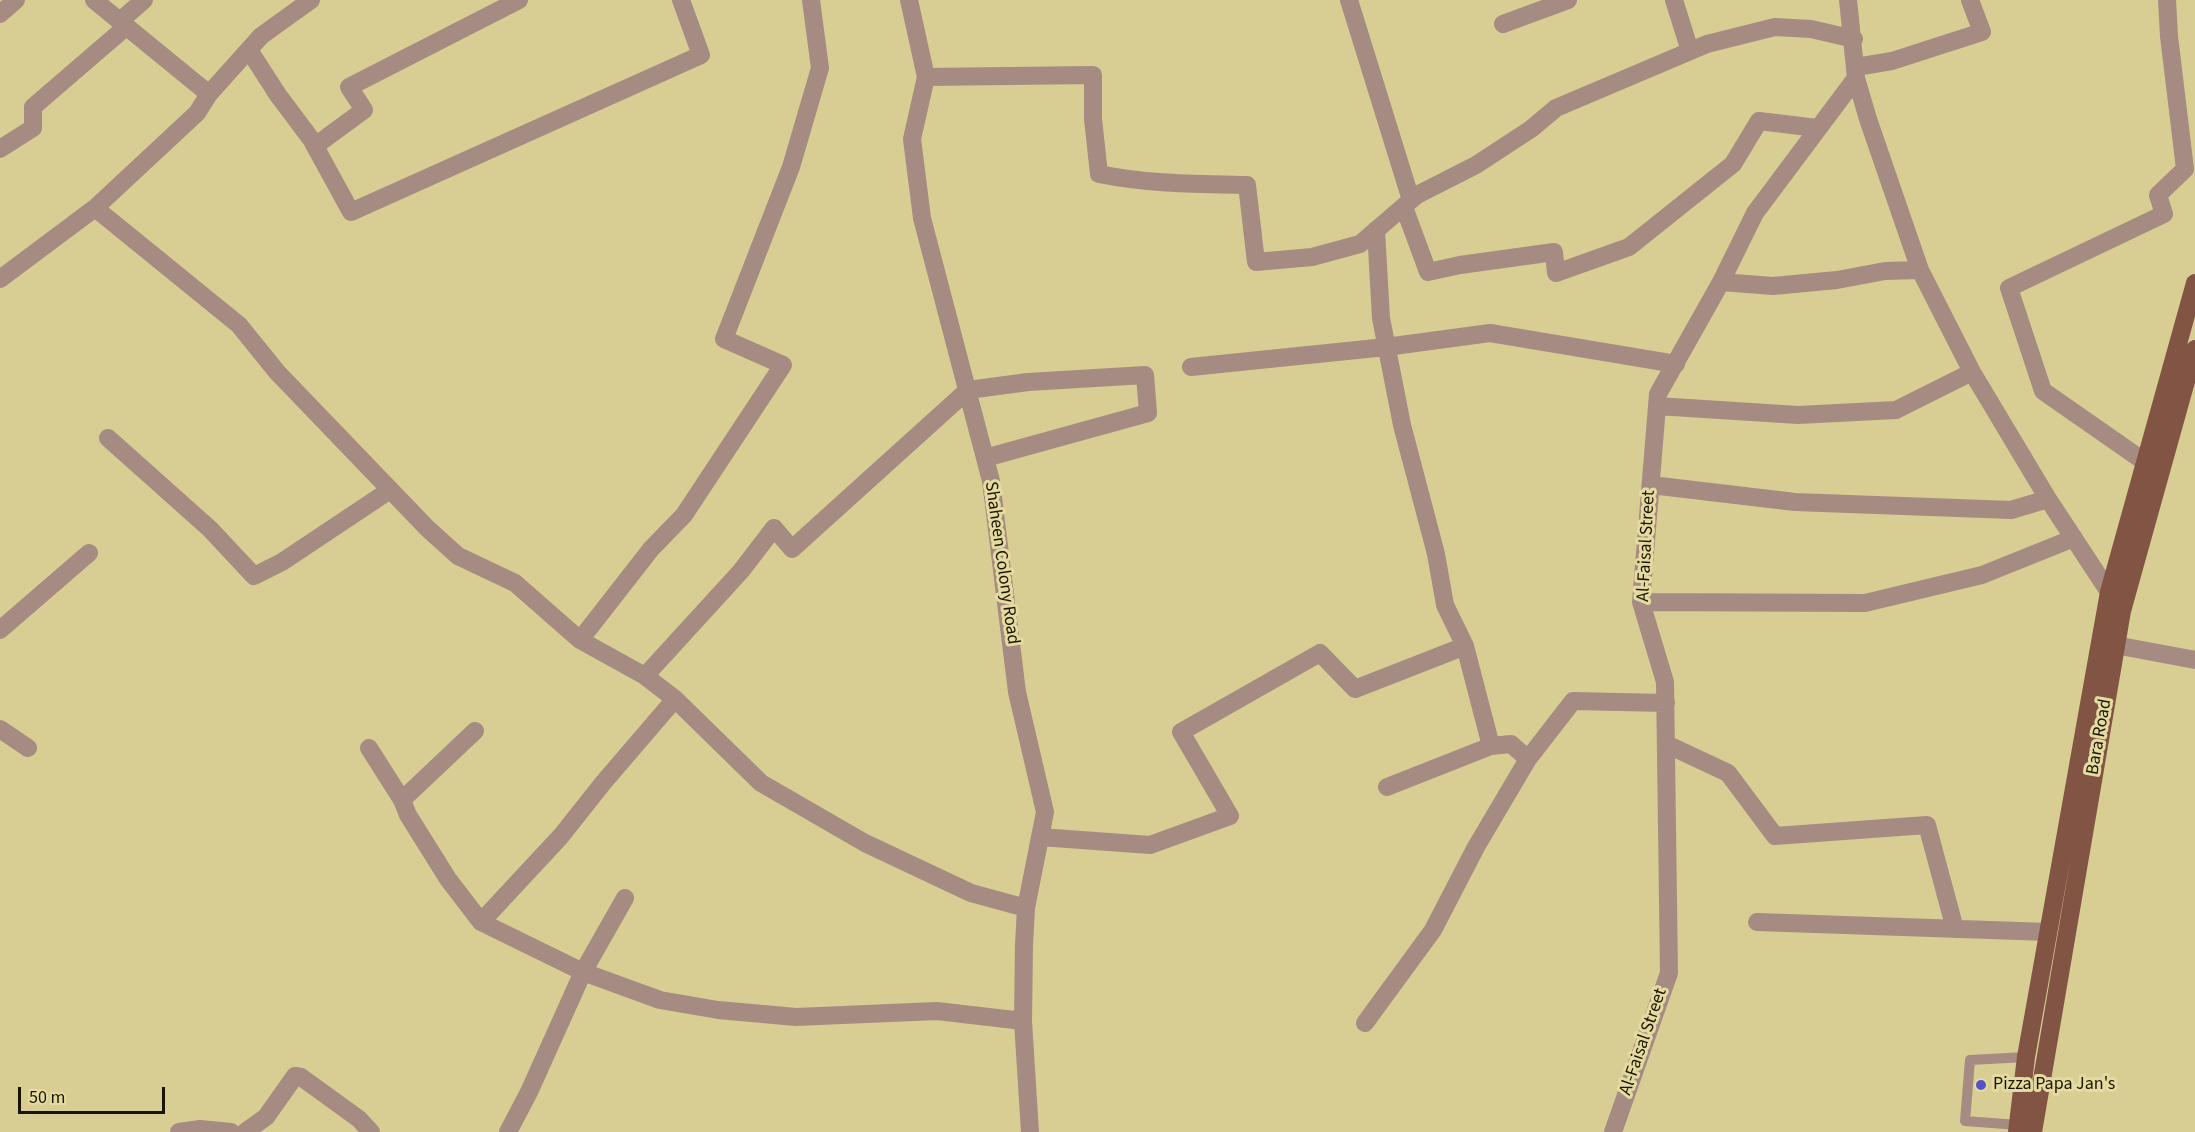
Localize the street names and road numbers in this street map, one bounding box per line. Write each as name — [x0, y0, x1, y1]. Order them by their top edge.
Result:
street label: Shaheen Colony Road — [979, 480, 1023, 646]
street label: Al-Faisal Street — [1633, 490, 1661, 602]
street label: Bara Road — [2083, 697, 2117, 777]
street label: Al-Faisal Street — [1616, 986, 1672, 1098]

